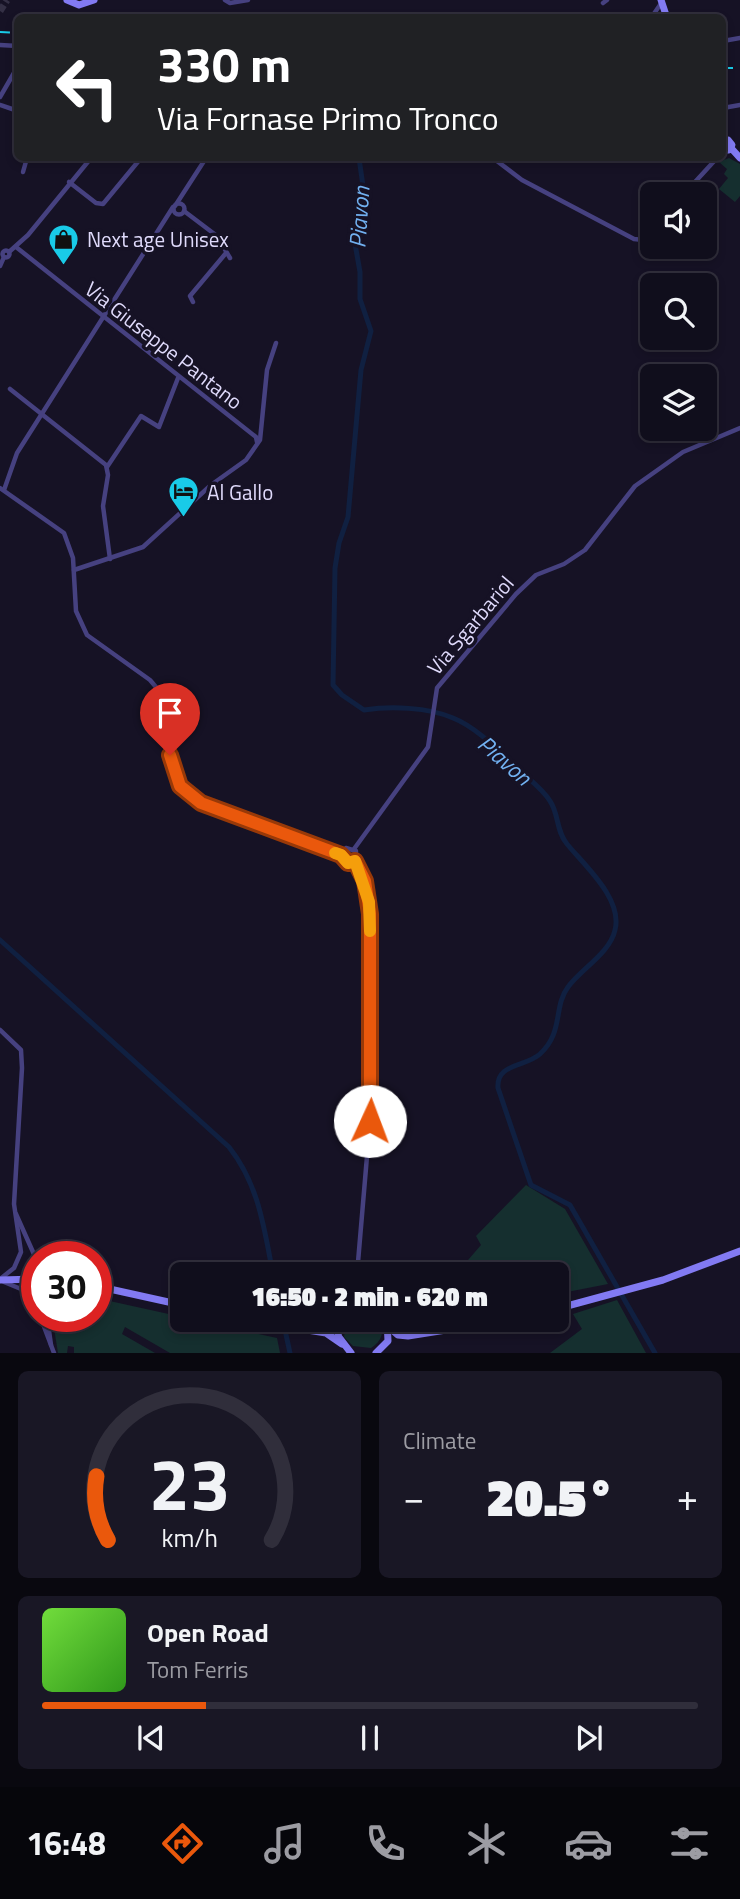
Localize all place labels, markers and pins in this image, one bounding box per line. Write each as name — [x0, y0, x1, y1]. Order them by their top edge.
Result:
shop icon: Next age Unisex — [47, 222, 81, 266]
place label: Next age Unisex — [87, 223, 229, 255]
hotel icon: Al Gallo — [167, 475, 201, 519]
place label: Al Gallo — [207, 476, 273, 508]
pin — [140, 683, 200, 755]

